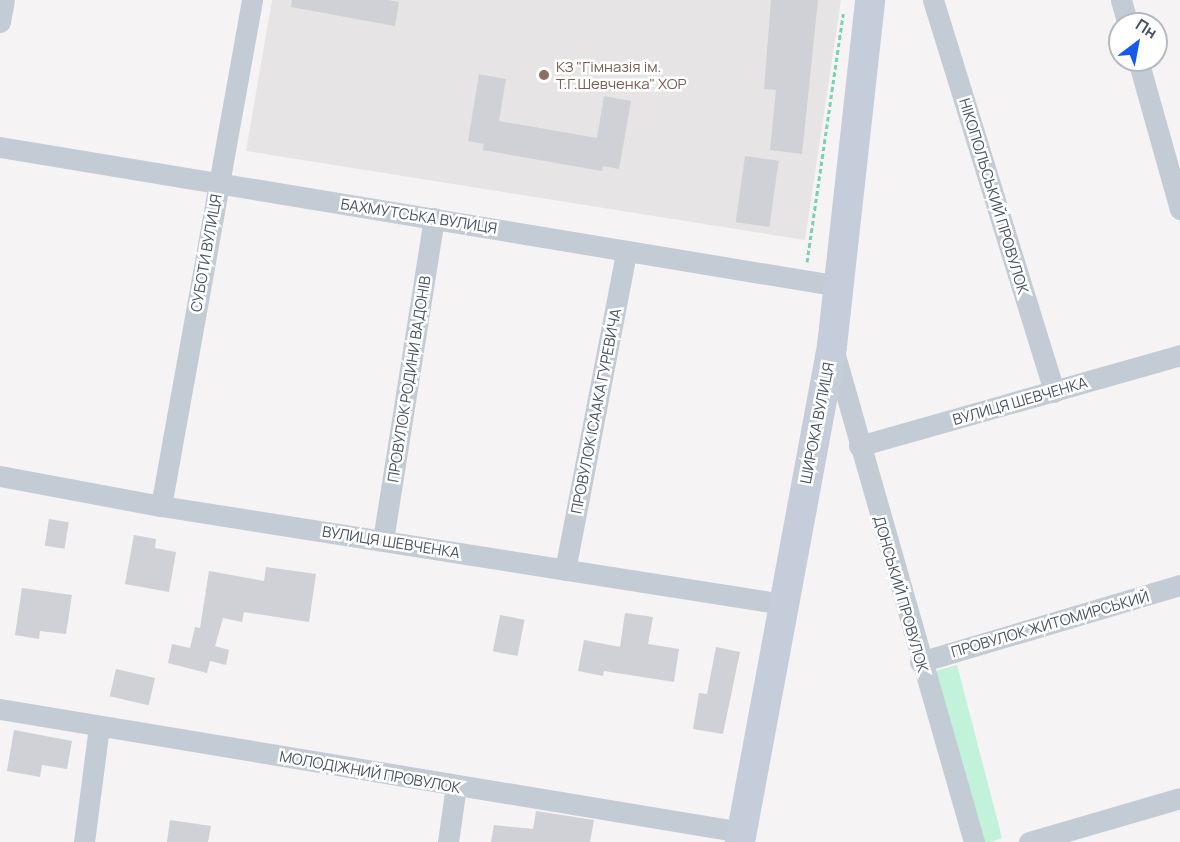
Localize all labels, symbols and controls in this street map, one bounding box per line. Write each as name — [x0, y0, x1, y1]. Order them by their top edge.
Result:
north arrow — [1108, 12, 1168, 72]
text: Пн — [1132, 13, 1161, 43]
place label: КЗ "Гімназія ім. Т.Г.Шевченка" ХОР — [556, 57, 687, 92]
marker: КЗ "Гімназія ім. Т.Г.Шевченка" ХОР — [537, 68, 551, 82]
street label: НІКОПОЛЬСЬКИЙ ПРОВУЛОК — [956, 96, 1032, 296]
street label: СУБОТИ ВУЛИЦЯ — [187, 193, 225, 313]
street label: БАХМУТСЬКА ВУЛИЦЯ — [340, 195, 498, 237]
street label: ПРОВУЛОК РОДИНИ ВАДОНІВ — [384, 274, 434, 484]
street label: ПРОВУЛОК ІСААКА ГУРЕВИЧА — [567, 307, 625, 515]
street label: ШИРОКА ВУЛИЦЯ — [796, 361, 838, 485]
street label: ВУЛИЦЯ ШЕВЧЕНКА — [951, 373, 1089, 429]
street label: ДОНСЬКИЙ ПРОВУЛОК — [870, 514, 932, 674]
street label: ВУЛИЦЯ ШЕВЧЕНКА — [321, 522, 461, 562]
street label: ПРОВУЛОК ЖИТОМИРСЬКИЙ — [949, 587, 1151, 661]
street label: МОЛОДІЖНИЙ ПРОВУЛОК — [278, 747, 462, 797]

